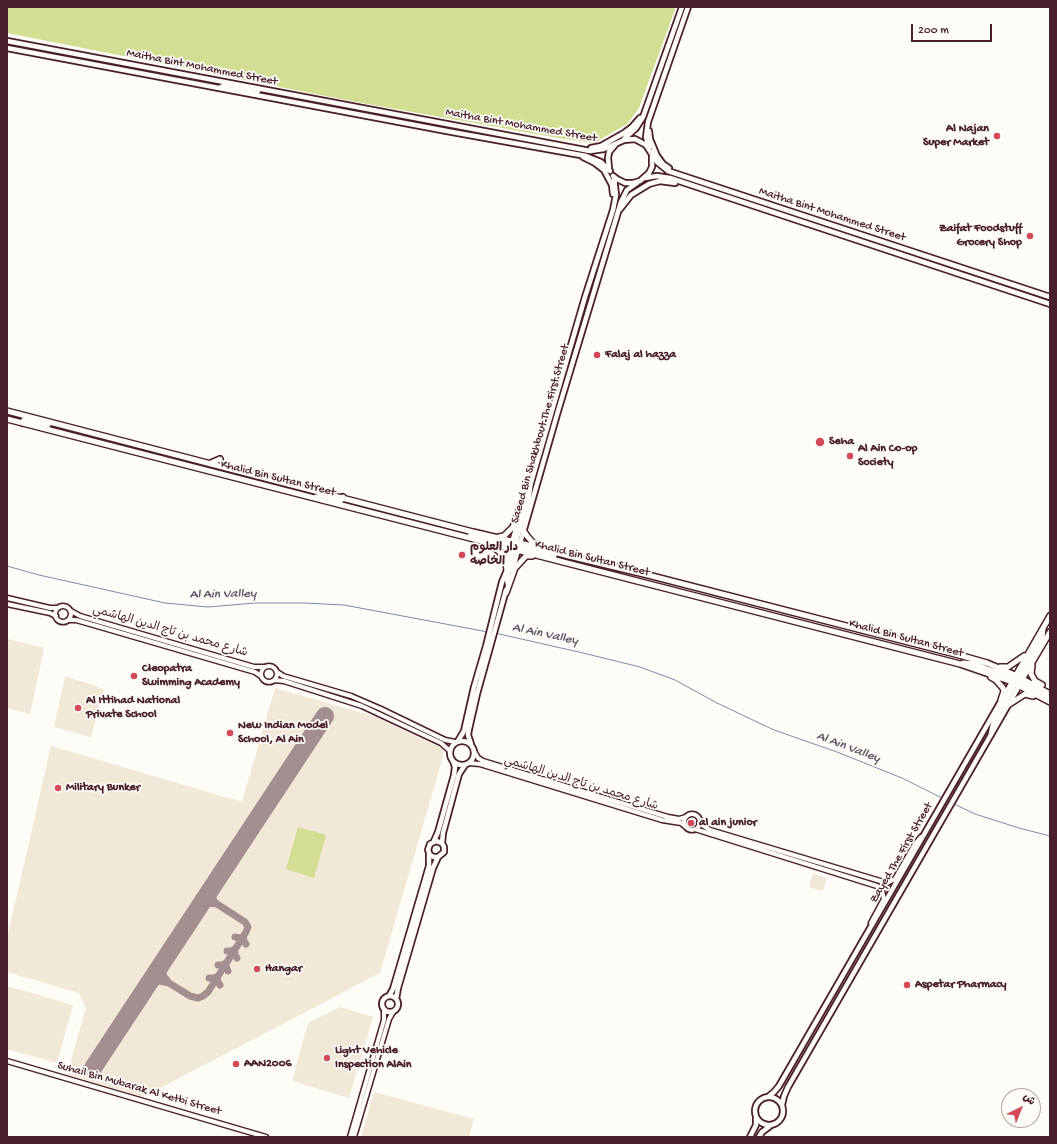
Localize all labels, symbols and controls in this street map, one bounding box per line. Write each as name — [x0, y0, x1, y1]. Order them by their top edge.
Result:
scale bar — [913, 16, 994, 42]
text: 200 m — [918, 24, 949, 38]
street label: Maitha Bint Mohammed Street — [125, 46, 279, 90]
street label: Maitha Bint Mohammed Street — [444, 106, 598, 146]
place label: Al Najan Super Market — [923, 122, 989, 150]
marker: Al Najan Super Market — [992, 131, 1002, 141]
street label: Maitha Bint Mohammed Street — [757, 184, 907, 246]
place label: Zaifat Foodstuff Grocery Shop — [939, 222, 1022, 250]
marker: Zaifat Foodstuff Grocery Shop — [1025, 231, 1035, 241]
street label: Saeed Bin Shakhbout The First Street — [509, 343, 573, 525]
place label: Falaj al hazza — [605, 348, 676, 362]
marker: Falaj al hazza — [592, 350, 602, 360]
place label: Seha — [829, 435, 854, 449]
marker: Seha — [814, 436, 826, 448]
place label: Al Ain Co-op Society — [858, 442, 917, 470]
marker: Al Ain Co-op Society — [845, 451, 855, 461]
street label: Khalid Bin Sultan Street — [219, 458, 337, 500]
street label: Khalid Bin Sultan Street — [533, 538, 651, 580]
place label: دار العلوم الخاصه — [470, 541, 518, 569]
marker: دار العلوم الخاصه — [457, 550, 467, 560]
water label: Al Ain Valley — [190, 587, 256, 603]
street label: شارع محمد بن تاج الدين الهاشمي — [91, 603, 249, 661]
street label: Khalid Bin Sultan Street — [847, 617, 965, 661]
water label: Al Ain Valley — [511, 620, 579, 650]
place label: Cleopatra Swimming Academy — [142, 662, 240, 690]
marker: Cleopatra Swimming Academy — [129, 671, 139, 681]
place label: Al Ittihad National Private School — [86, 694, 180, 722]
marker: Al Ittihad National Private School — [73, 703, 83, 713]
place label: New Indian Model School, Al Ain — [238, 719, 328, 747]
marker: New Indian Model School, Al Ain — [225, 728, 235, 738]
water label: Al Ain Valley — [814, 729, 882, 767]
street label: شارع محمد بن تاج الدين الهاشمي — [502, 754, 660, 814]
place label: Military Bunker — [66, 781, 140, 795]
marker: Military Bunker — [53, 783, 63, 793]
street label: Zayed The First Street — [867, 800, 937, 906]
place label: al ain junior — [699, 816, 757, 830]
marker: al ain junior — [686, 818, 696, 828]
place label: Hangar — [265, 962, 302, 976]
marker: Hangar — [252, 964, 262, 974]
place label: Aspetar Pharmacy — [915, 978, 1006, 992]
marker: Aspetar Pharmacy — [902, 980, 912, 990]
place label: Light Vehicle Inspection AlAin — [335, 1044, 412, 1072]
marker: Light Vehicle Inspection AlAin — [322, 1053, 332, 1063]
place label: AAN2006 — [244, 1057, 292, 1071]
street label: Suhail Bin Mubarak Al Ketbi Street — [55, 1059, 223, 1119]
marker: AAN2006 — [231, 1059, 241, 1069]
north arrow — [1001, 1088, 1041, 1128]
text: ش — [1020, 1091, 1037, 1108]

